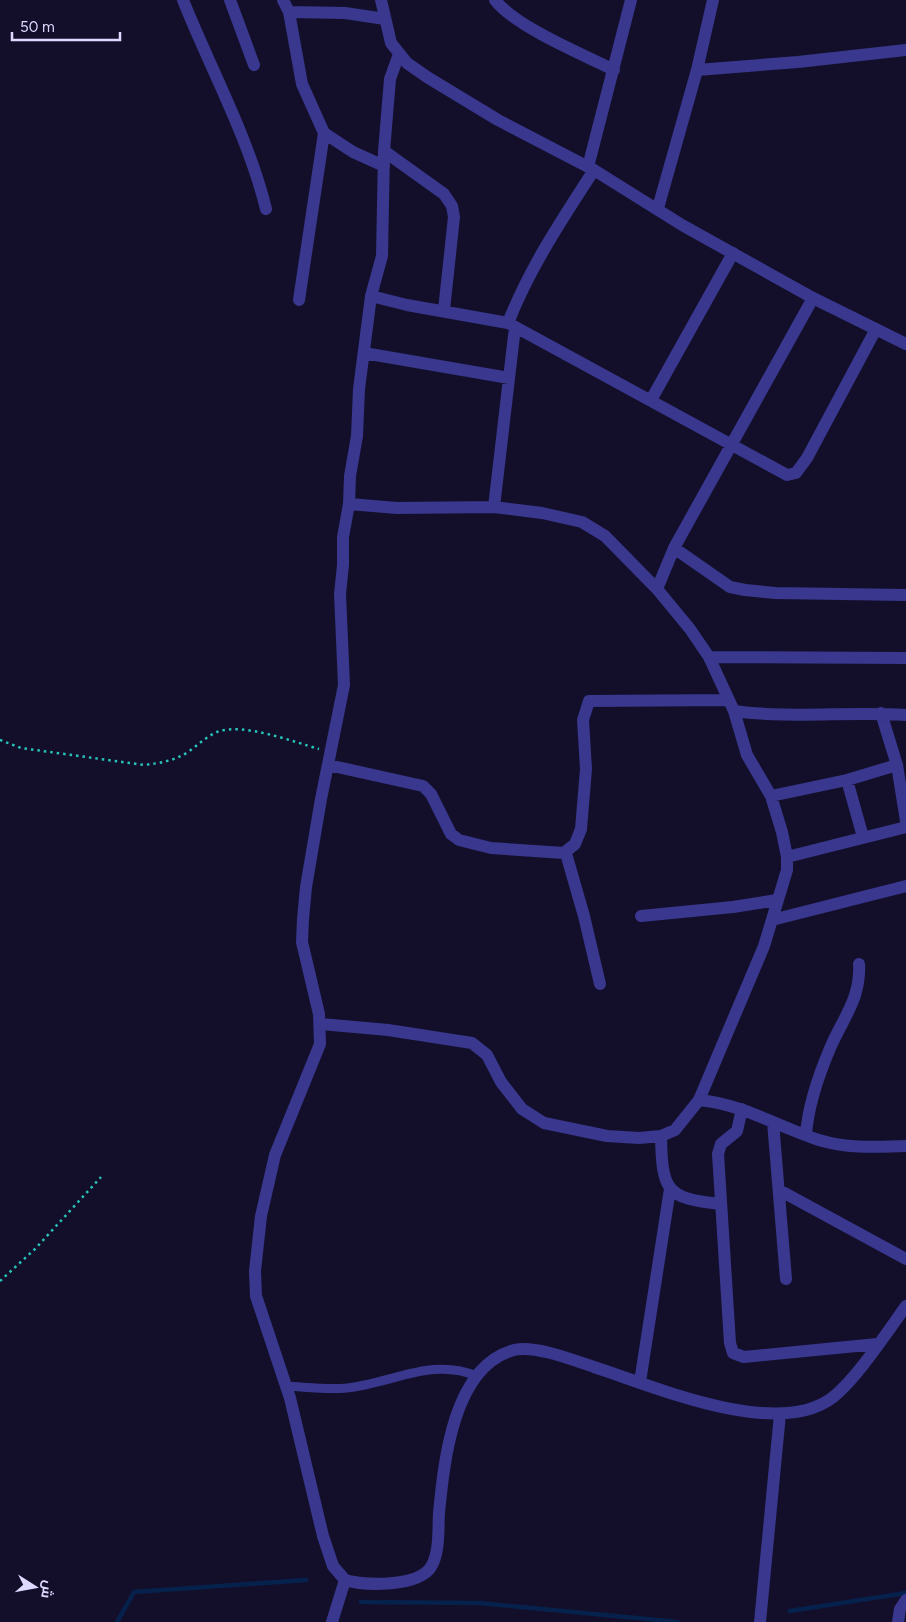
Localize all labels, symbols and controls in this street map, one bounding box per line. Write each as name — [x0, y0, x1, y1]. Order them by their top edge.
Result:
scale bar — [12, 10, 120, 42]
text: 50 m — [20, 18, 55, 36]
north arrow — [10, 1562, 60, 1612]
text: ش — [37, 1579, 57, 1600]

